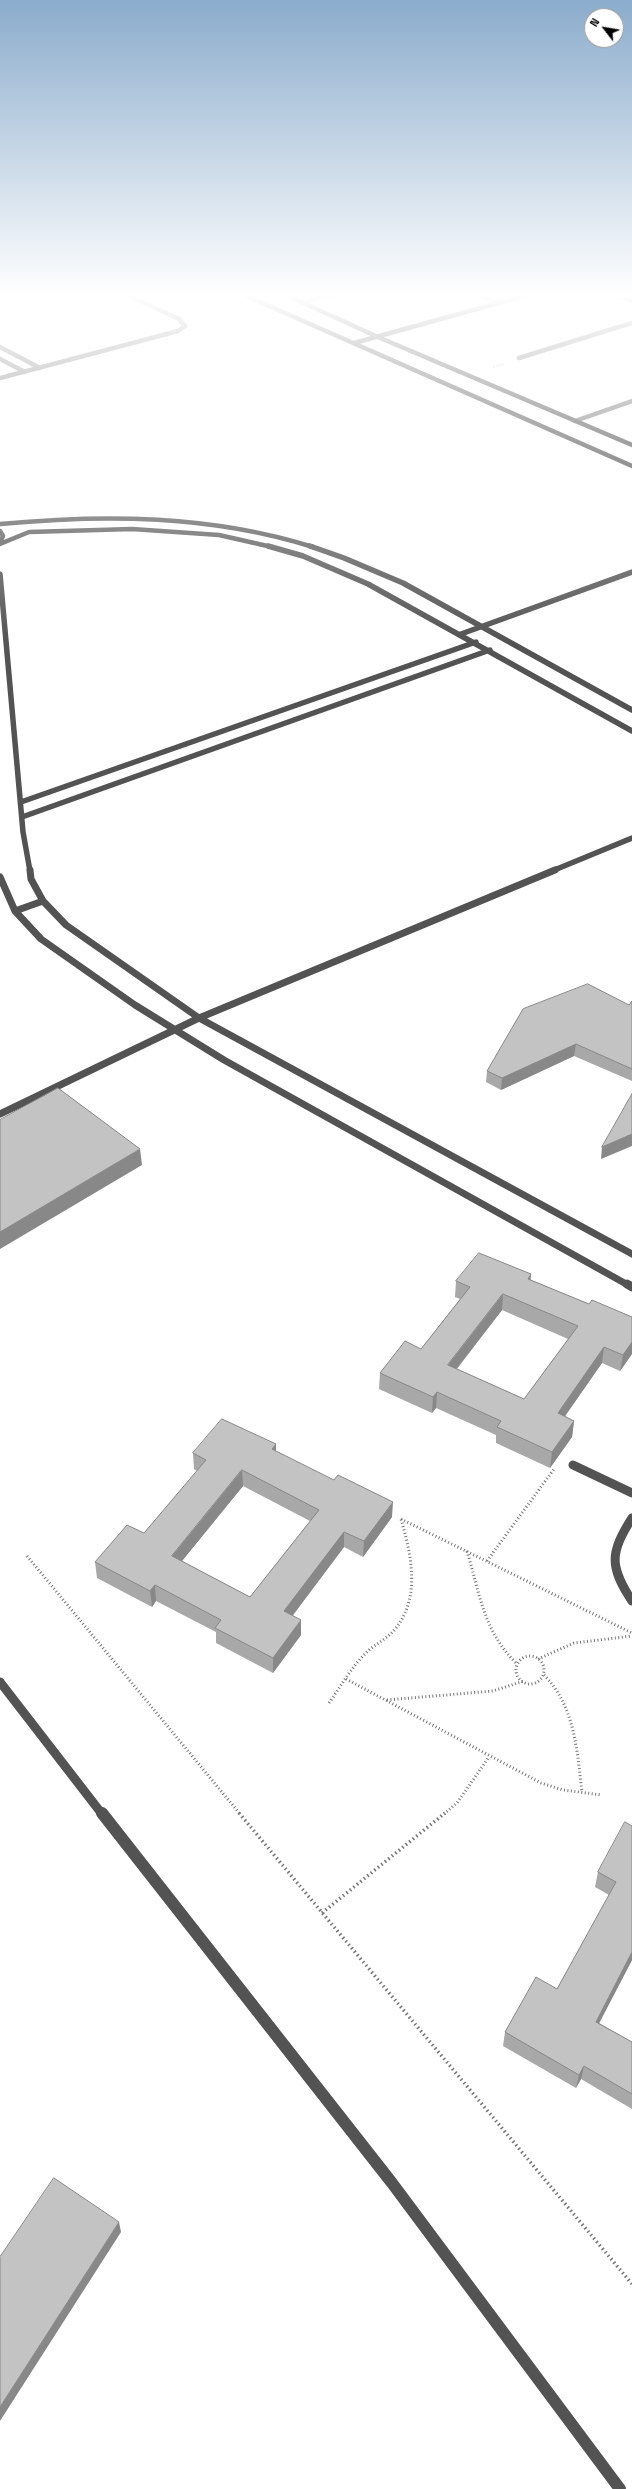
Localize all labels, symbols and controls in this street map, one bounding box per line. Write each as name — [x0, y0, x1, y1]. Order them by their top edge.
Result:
north arrow — [584, 8, 624, 48]
text: N — [587, 16, 602, 29]

